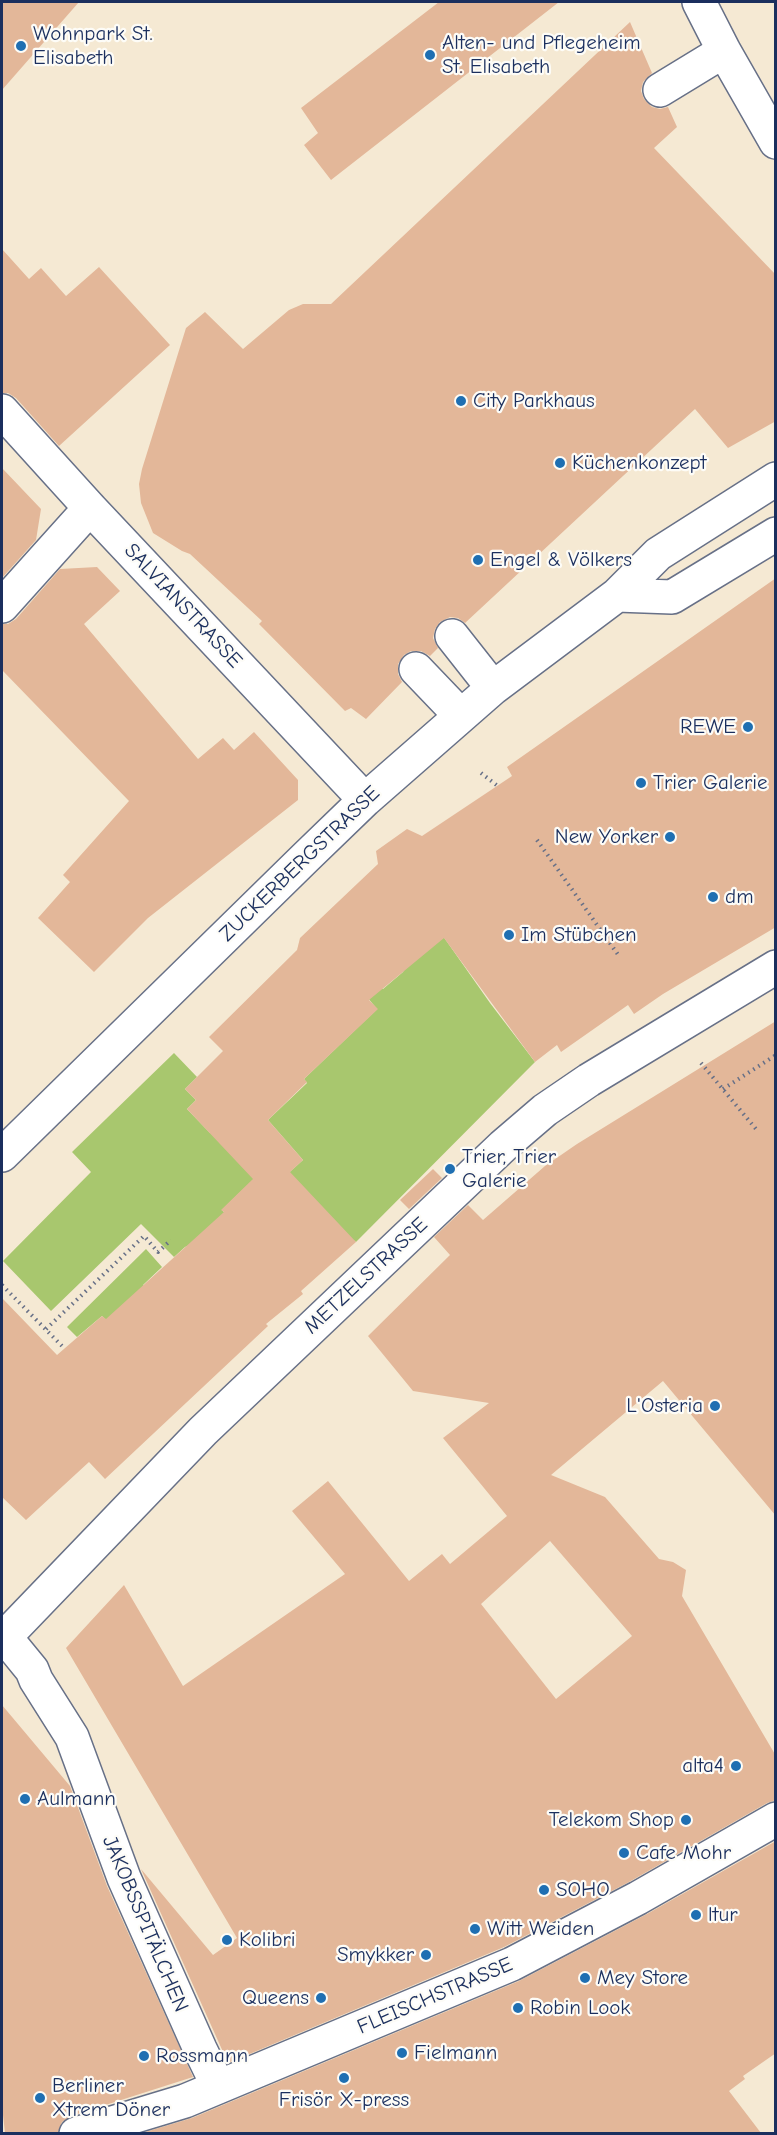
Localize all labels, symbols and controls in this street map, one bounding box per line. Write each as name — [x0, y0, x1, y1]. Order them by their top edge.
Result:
place label: Wohnpark St. Elisabeth — [33, 21, 153, 71]
place label: Alten- und Pflegeheim St. Elisabeth — [442, 30, 641, 80]
marker: Wohnpark St. Elisabeth — [14, 39, 28, 53]
marker: Alten- und Pflegeheim St. Elisabeth — [423, 48, 437, 62]
place label: City Parkhaus — [473, 388, 595, 414]
marker: City Parkhaus — [454, 394, 468, 408]
place label: Küchenkonzept — [572, 450, 707, 476]
marker: Küchenkonzept — [553, 456, 567, 470]
street label: SALVIANSTRASSE — [119, 538, 247, 674]
place label: Engel & Völkers — [490, 547, 632, 573]
marker: Engel & Völkers — [471, 553, 485, 567]
place label: REWE — [680, 714, 736, 740]
marker: REWE — [741, 720, 755, 734]
place label: Trier Galerie — [653, 770, 768, 796]
marker: Trier Galerie — [634, 776, 648, 790]
street label: ZUCKERBERGSTRASSE — [215, 781, 385, 947]
place label: New Yorker — [555, 824, 658, 850]
marker: New Yorker — [663, 830, 677, 844]
place label: dm — [725, 884, 753, 910]
marker: dm — [706, 890, 720, 904]
place label: Im Stübchen — [521, 922, 637, 948]
marker: Im Stübchen — [502, 928, 516, 942]
place label: Trier, Trier Galerie — [462, 1144, 556, 1194]
marker: Trier, Trier Galerie — [443, 1162, 457, 1176]
street label: METZELSTRASSE — [299, 1212, 433, 1340]
place label: L'Osteria — [626, 1393, 703, 1419]
marker: L'Osteria — [708, 1399, 722, 1413]
place label: alta4 — [682, 1753, 724, 1779]
marker: alta4 — [729, 1759, 743, 1773]
place label: Aulmann — [37, 1786, 116, 1812]
marker: Aulmann — [18, 1792, 32, 1806]
place label: Telekom Shop — [549, 1807, 674, 1833]
marker: Telekom Shop — [679, 1813, 693, 1827]
street label: JAKOBSSPITÄLCHEN — [96, 1832, 194, 2016]
place label: Cafe Mohr — [636, 1840, 731, 1866]
marker: Cafe Mohr — [617, 1846, 631, 1860]
place label: SOHO — [556, 1877, 610, 1903]
marker: SOHO — [537, 1883, 551, 1897]
place label: ltur — [708, 1902, 738, 1928]
marker: ltur — [689, 1908, 703, 1922]
place label: Witt Weiden — [487, 1916, 594, 1942]
marker: Witt Weiden — [468, 1922, 482, 1936]
place label: Kolibri — [239, 1927, 296, 1953]
marker: Kolibri — [220, 1933, 234, 1947]
place label: Smykker — [337, 1942, 414, 1968]
marker: Smykker — [419, 1948, 433, 1962]
street label: FLEISCHSTRASSE — [354, 1952, 516, 2040]
place label: Mey Store — [597, 1965, 688, 1991]
marker: Mey Store — [578, 1971, 592, 1985]
place label: Queens — [242, 1985, 309, 2011]
marker: Queens — [314, 1991, 328, 2005]
place label: Robin Look — [530, 1995, 631, 2021]
marker: Robin Look — [511, 2001, 525, 2015]
place label: Fielmann — [414, 2040, 497, 2066]
place label: Rossmann — [156, 2043, 248, 2069]
marker: Fielmann — [395, 2046, 409, 2060]
marker: Rossmann — [137, 2049, 151, 2063]
marker: Frisör X-press — [337, 2071, 351, 2085]
place label: Berliner Xtrem Döner — [52, 2073, 170, 2123]
place label: Frisör X-press — [279, 2087, 409, 2113]
marker: Berliner Xtrem Döner — [33, 2091, 47, 2105]

